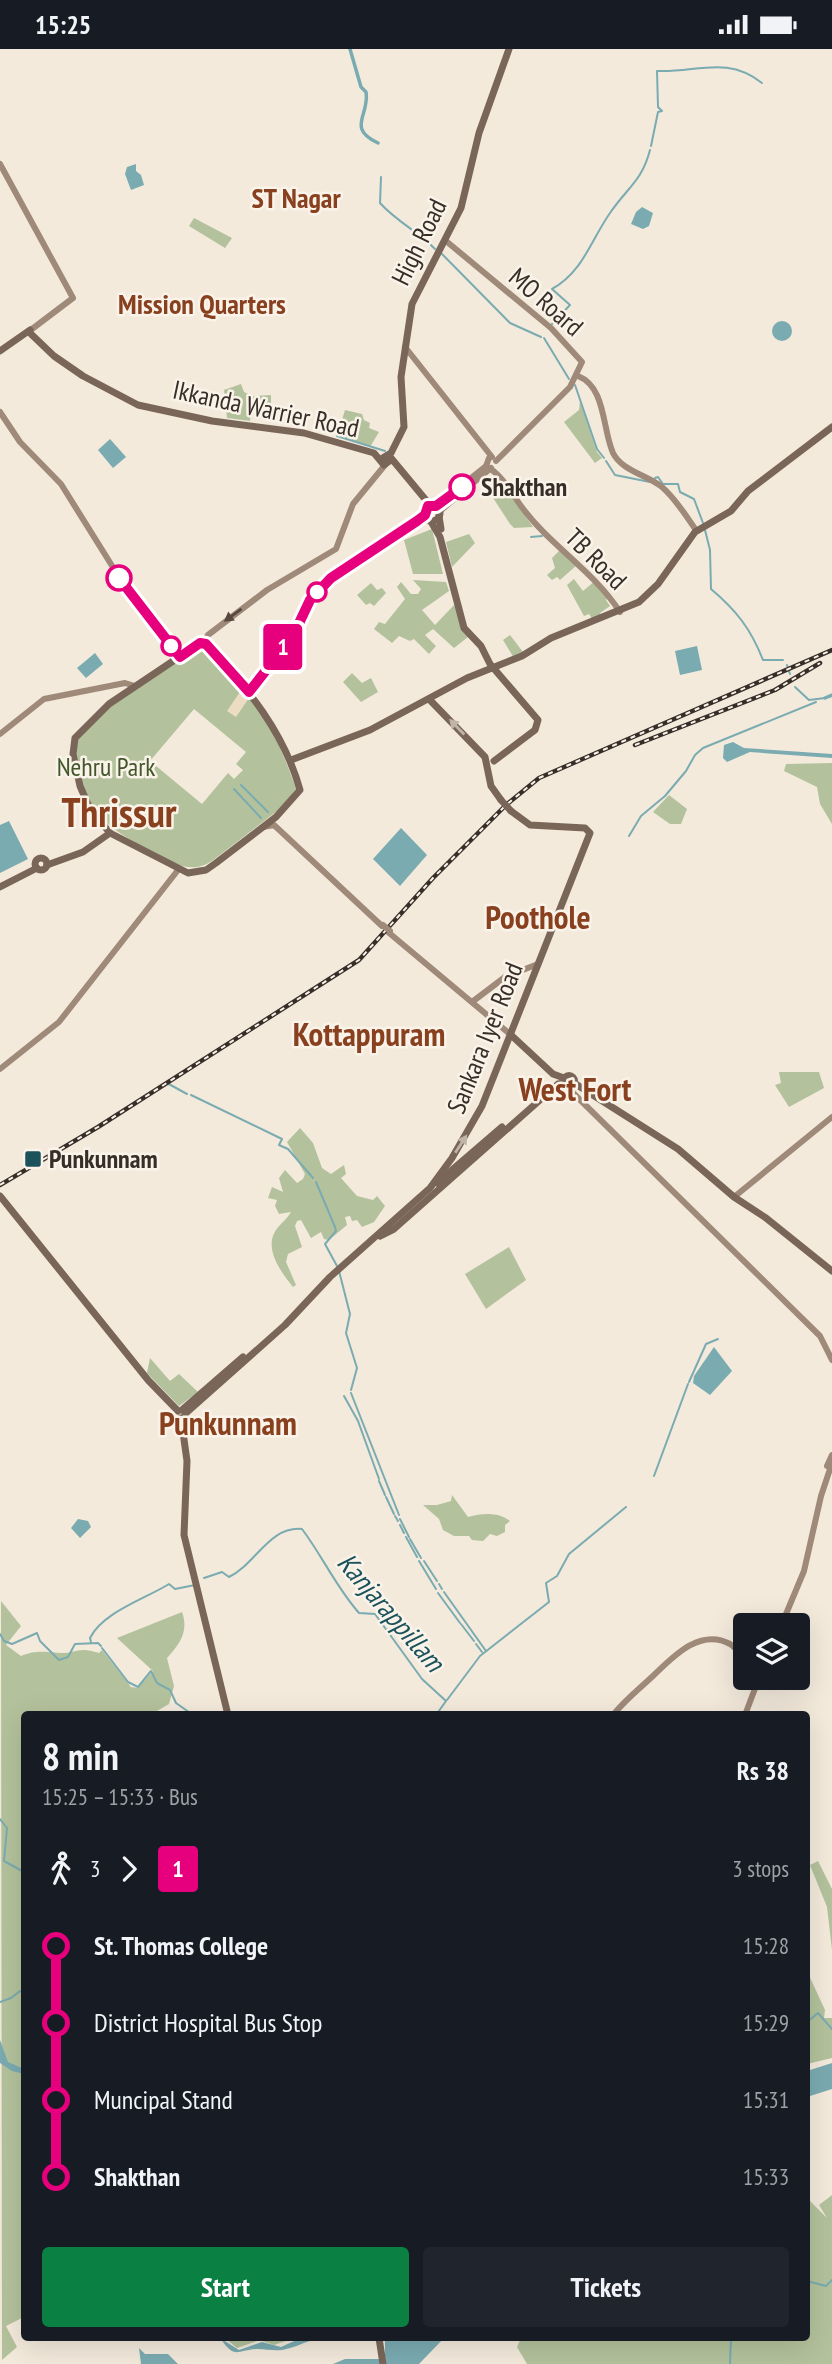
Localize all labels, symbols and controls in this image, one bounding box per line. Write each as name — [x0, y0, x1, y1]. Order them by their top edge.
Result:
text: 15:25 — [35, 8, 91, 41]
district label: ST Nagar — [251, 179, 341, 216]
street label: High Road — [384, 193, 454, 290]
street label: MO Roard — [502, 260, 590, 343]
district label: Mission Quarters — [118, 285, 286, 322]
street label: Ikkanda Warrier Road — [170, 373, 362, 444]
place label: Shakthan — [481, 470, 567, 503]
marker: Shakthan — [449, 474, 475, 500]
street label: TB Road — [559, 521, 634, 596]
unlabelled marker — [106, 565, 132, 591]
unlabelled marker — [307, 582, 327, 602]
one-way arrow — [224, 608, 242, 622]
line badge: 1 — [260, 624, 306, 670]
text: 1 — [277, 631, 289, 662]
unlabelled marker — [161, 636, 181, 656]
one-way arrow — [449, 718, 466, 735]
park label: Nehru Park — [57, 750, 155, 783]
district label: Thrissur — [61, 786, 177, 838]
district label: Poothole — [485, 895, 591, 938]
street label: Sankara Iyer Road — [439, 957, 530, 1118]
district label: Kottappuram — [293, 1012, 445, 1055]
district label: West Fort — [518, 1067, 632, 1110]
one-way arrow — [454, 1135, 467, 1154]
place label: Punkunnam — [49, 1142, 158, 1175]
marker: Punkunnam — [23, 1149, 43, 1169]
district label: Punkunnam — [159, 1401, 297, 1444]
water label: Kanjarappillam — [330, 1545, 454, 1680]
map controls — [733, 1613, 810, 1690]
button: layers — [733, 1613, 810, 1690]
text: 8 min — [42, 1731, 119, 1780]
text: Rs 38 — [737, 1754, 789, 1787]
text: 15:25 – 15:33 · Bus — [42, 1782, 198, 1811]
icon: walk — [42, 1850, 80, 1888]
icon: forward — [110, 1850, 148, 1888]
text: 1 — [172, 1853, 184, 1884]
text: 3 — [90, 1854, 100, 1883]
text: 3 stops — [732, 1854, 789, 1883]
text: St. Thomas College — [94, 1929, 268, 1962]
text: 15:28 — [743, 1931, 789, 1960]
text: District Hospital Bus Stop — [94, 2006, 322, 2039]
text: 15:29 — [743, 2008, 789, 2037]
text: Muncipal Stand — [94, 2083, 233, 2116]
text: 15:31 — [743, 2085, 789, 2114]
text: Shakthan — [94, 2160, 180, 2193]
text: 15:33 — [743, 2162, 789, 2191]
button: Start — [42, 2247, 409, 2327]
button: Tickets — [423, 2247, 789, 2327]

